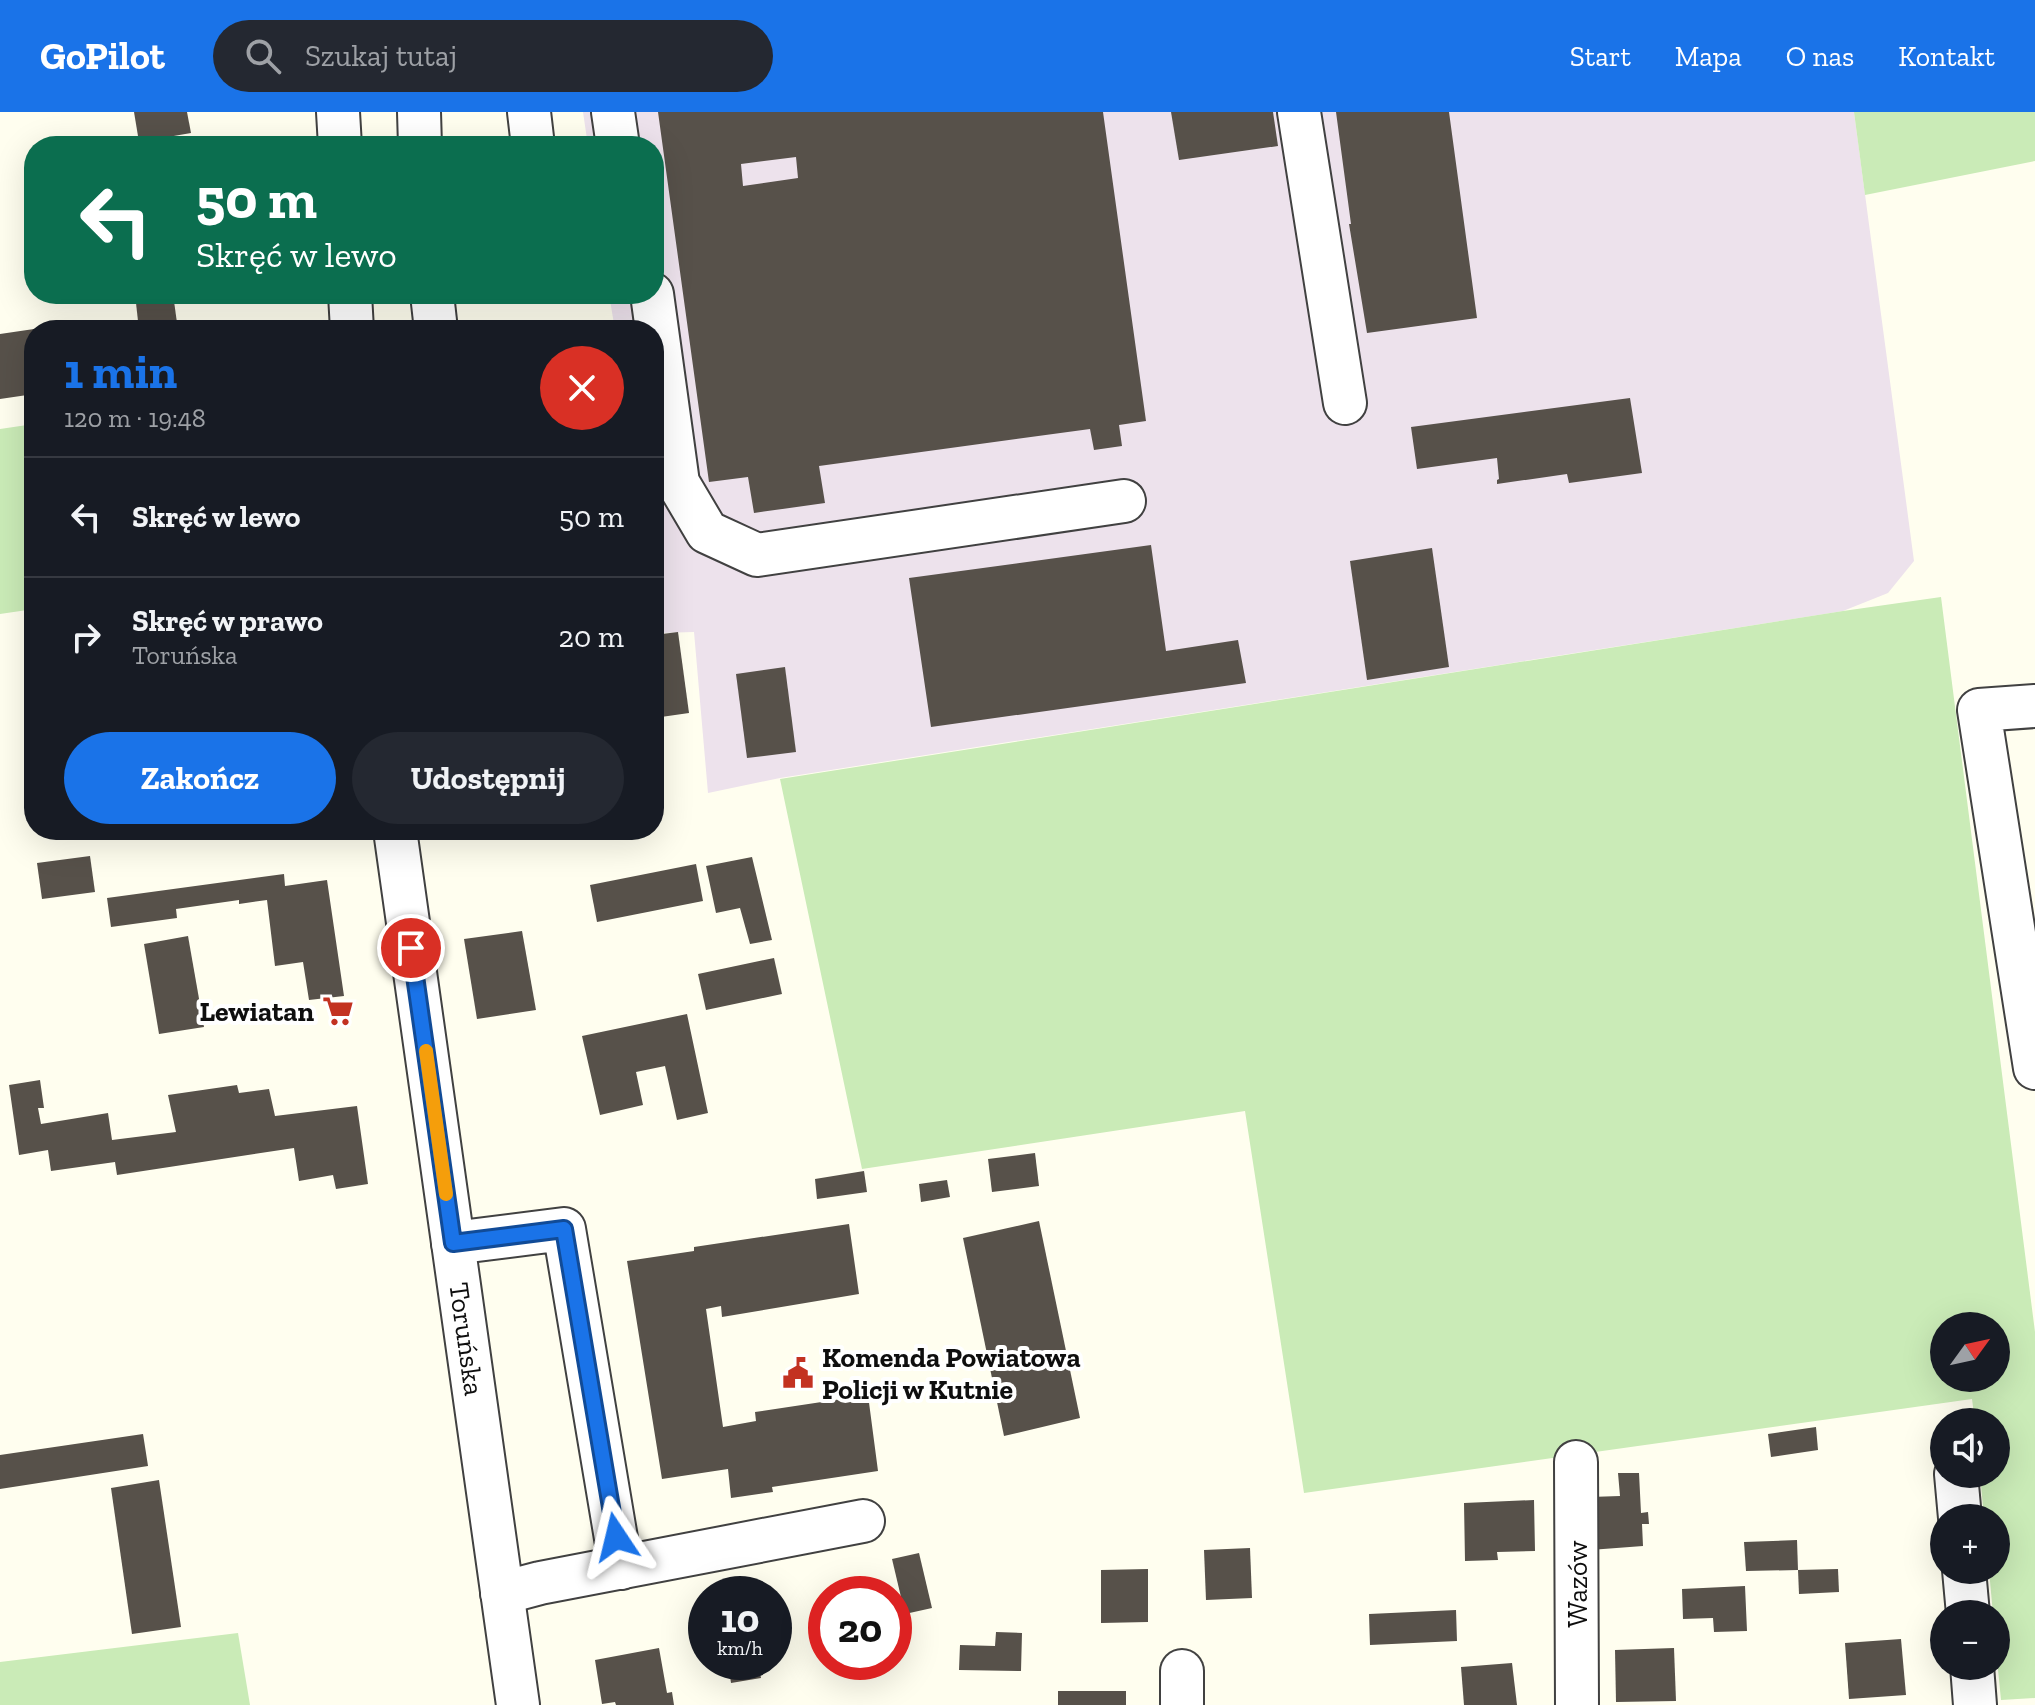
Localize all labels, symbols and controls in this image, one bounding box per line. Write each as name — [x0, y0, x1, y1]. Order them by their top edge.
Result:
search box — [213, 20, 773, 92]
text: GoPilot — [40, 33, 165, 79]
icon: search — [241, 34, 285, 78]
text: Szukaj tutaj — [305, 38, 457, 74]
text: Start — [1570, 40, 1631, 73]
text: Mapa — [1675, 40, 1742, 73]
text: O nas — [1786, 40, 1854, 73]
text: Kontakt — [1898, 40, 1995, 73]
text: 50 m — [196, 165, 317, 232]
icon: left — [64, 168, 168, 272]
text: Skręć w lewo — [196, 233, 397, 276]
text: 1 min — [64, 343, 177, 400]
button: close — [540, 346, 624, 430]
text: 120 m · 19:48 — [64, 402, 206, 434]
icon: left — [64, 495, 108, 539]
text: Skręć w lewo — [132, 499, 301, 535]
text: 50 m — [559, 499, 624, 535]
text: Skręć w prawo — [132, 603, 323, 639]
icon: right — [64, 615, 108, 659]
text: 20 m — [559, 619, 624, 655]
text: Toruńska — [132, 639, 238, 671]
button: Zakończ — [64, 732, 336, 824]
button: Udostępnij — [352, 732, 624, 824]
pin — [377, 914, 445, 982]
icon: arrive — [389, 926, 433, 970]
supermarket icon: Lewiatan — [321, 994, 355, 1028]
place label: Lewiatan — [199, 995, 314, 1028]
street label: Toruńska — [442, 1280, 491, 1398]
north arrow — [1930, 1312, 2010, 1392]
map controls — [1930, 1312, 2010, 1680]
place label: Komenda Powiatowa Policji w Kutnie — [822, 1341, 1081, 1406]
public building icon: Komenda Powiatowa Policji w Kutnie — [781, 1356, 815, 1390]
button: sound — [1930, 1408, 2010, 1488]
position arrow — [574, 1495, 658, 1579]
button: + — [1930, 1504, 2010, 1584]
street label: Wazów — [1561, 1540, 1594, 1627]
speed limit sign: 20 — [808, 1576, 912, 1680]
text: 10 — [720, 1594, 760, 1642]
button: − — [1930, 1600, 2010, 1680]
text: km/h — [717, 1636, 763, 1660]

